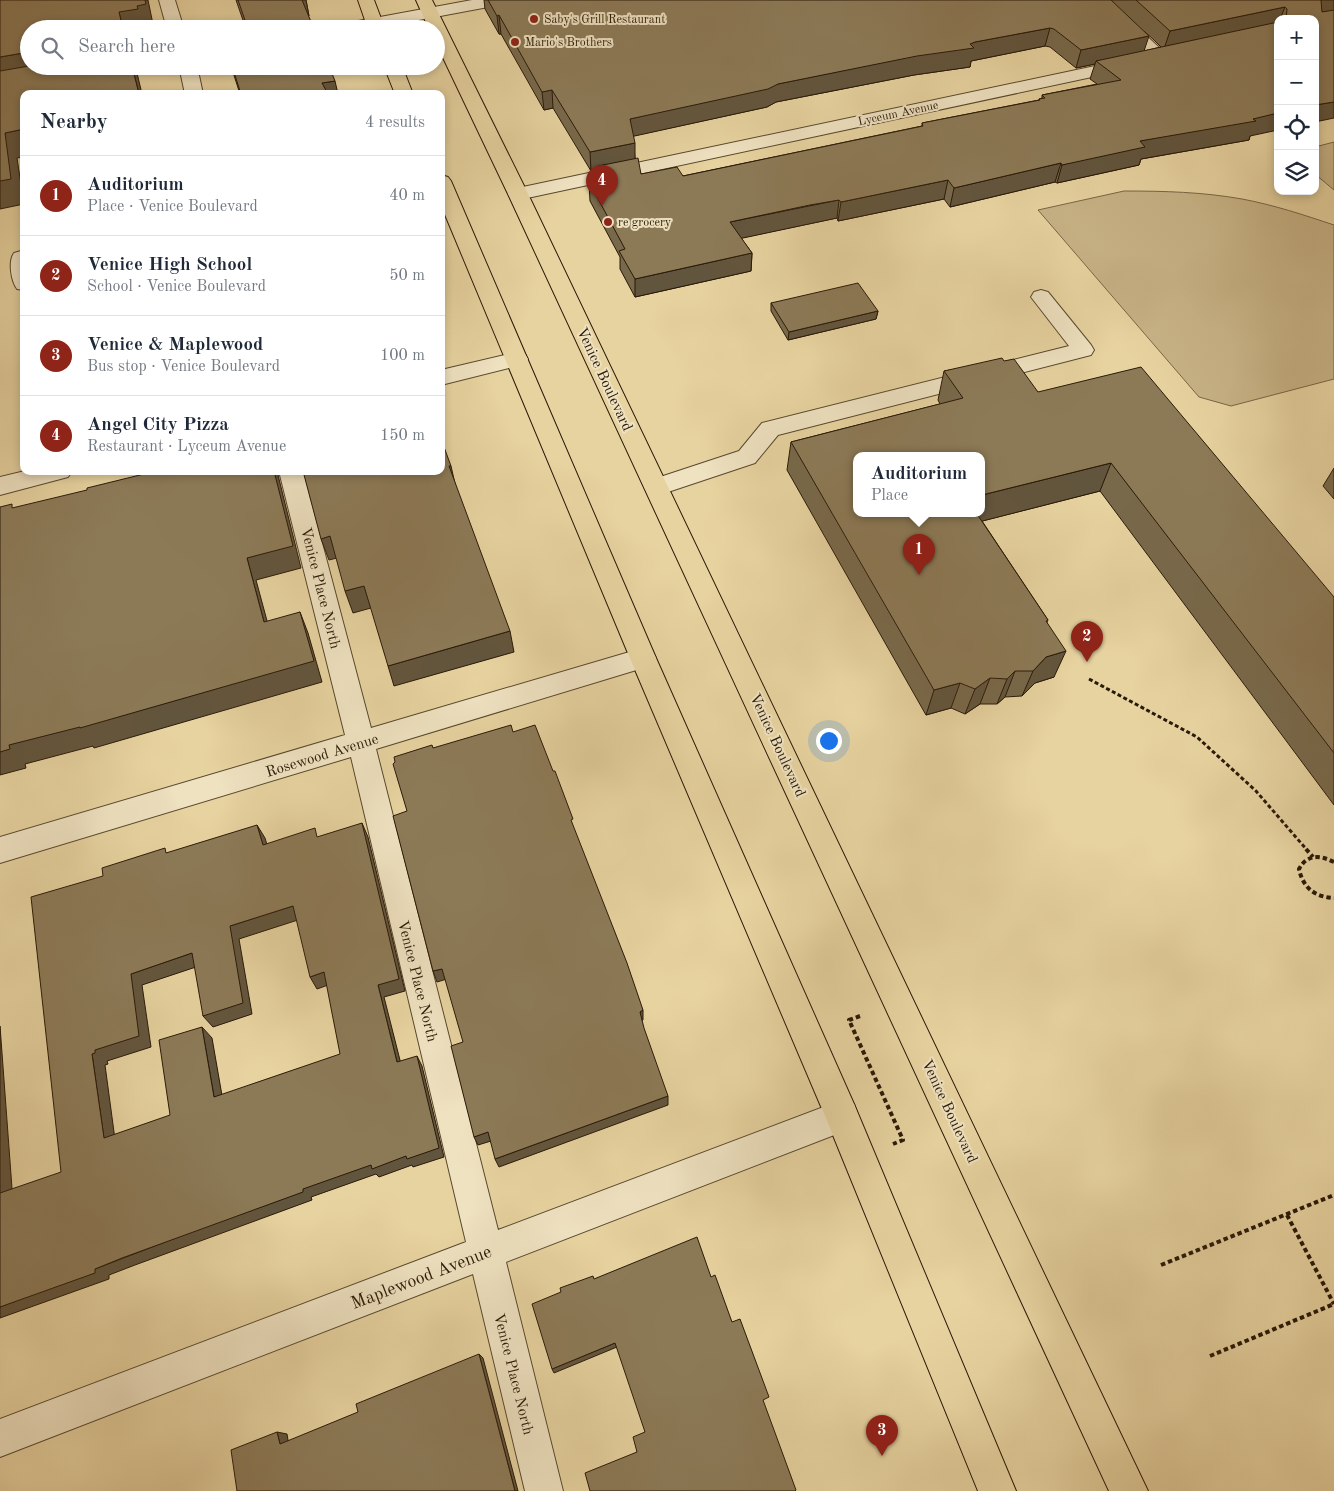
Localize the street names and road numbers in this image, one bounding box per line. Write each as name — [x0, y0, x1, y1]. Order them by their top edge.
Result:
street label: Lyceum Avenue — [857, 99, 940, 128]
street label: Venice Boulevard — [573, 326, 634, 434]
street label: Venice Place North — [297, 526, 342, 651]
street label: Venice Boulevard — [746, 692, 807, 800]
street label: Rosewood Avenue — [264, 732, 381, 781]
street label: Venice Place North — [394, 919, 439, 1044]
street label: Venice Boulevard — [918, 1058, 979, 1166]
street label: Maplewood Avenue — [349, 1243, 494, 1313]
street label: Venice Place North — [490, 1312, 535, 1437]

